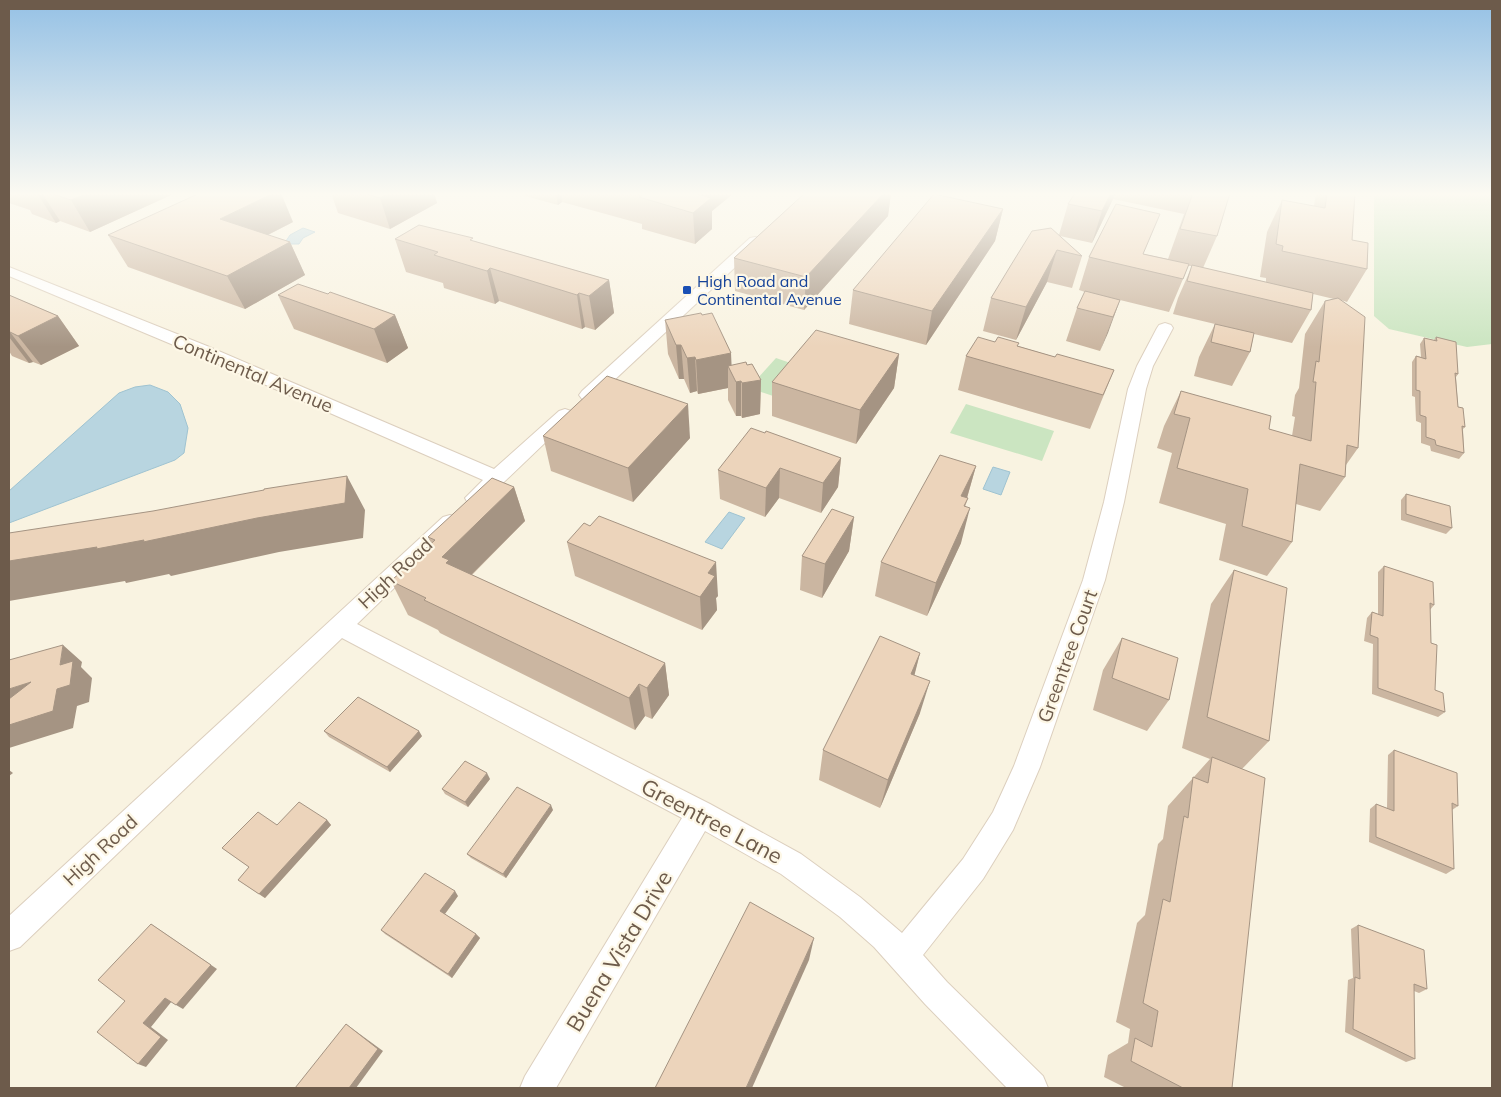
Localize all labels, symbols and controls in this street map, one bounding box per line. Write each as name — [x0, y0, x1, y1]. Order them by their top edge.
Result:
place label: High Road and Continental Avenue — [697, 271, 842, 309]
marker: High Road and Continental Avenue — [681, 284, 693, 296]
street label: Continental Avenue — [169, 328, 337, 418]
street label: High Road — [353, 532, 437, 614]
street label: Greentree Court — [1032, 586, 1102, 726]
street label: Greentree Lane — [637, 772, 787, 870]
street label: High Road — [58, 809, 142, 891]
street label: Buena Vista Drive — [560, 866, 678, 1036]

